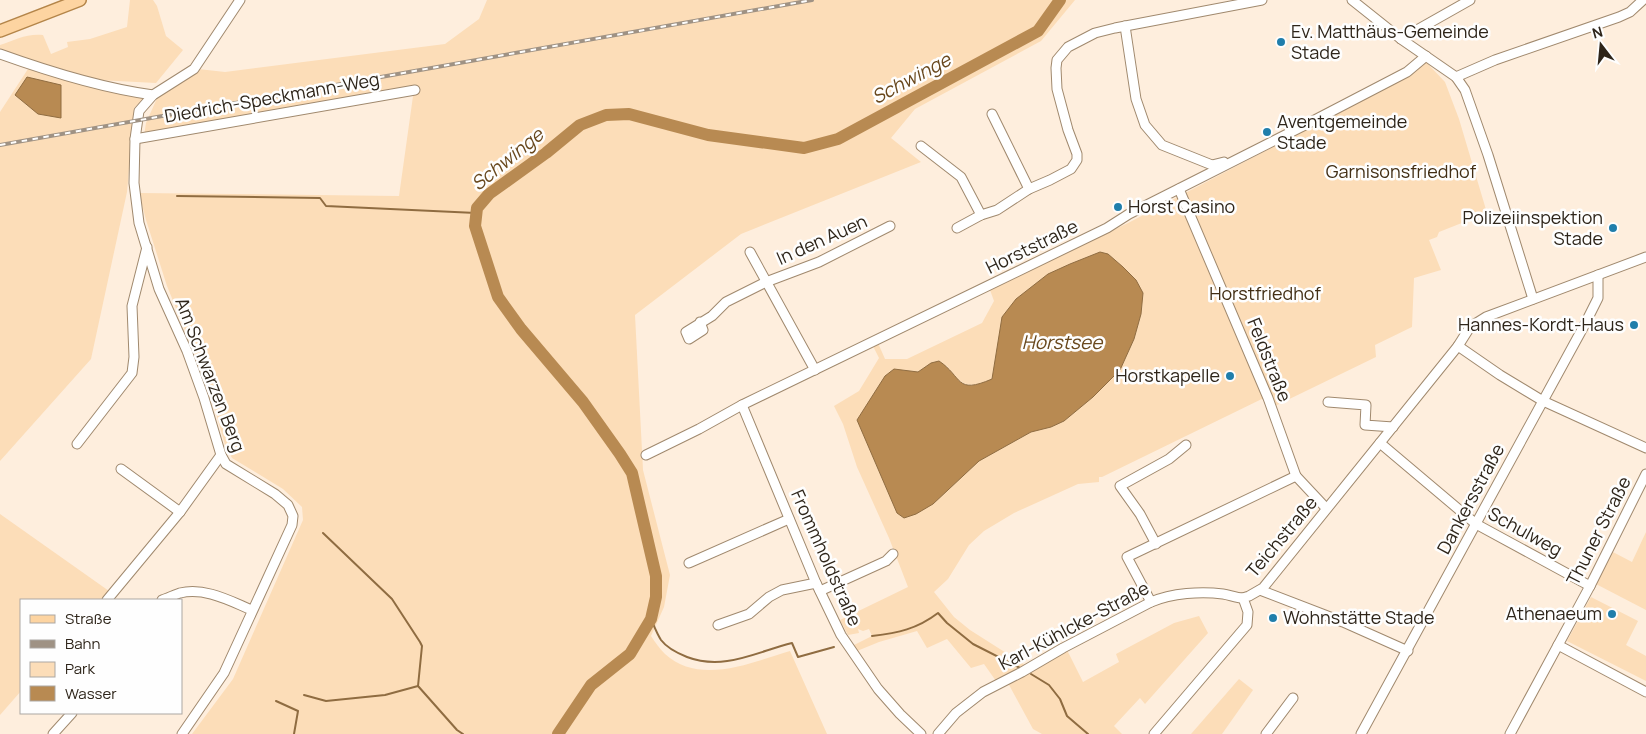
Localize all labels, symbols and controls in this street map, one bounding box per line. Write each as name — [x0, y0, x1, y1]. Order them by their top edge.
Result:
place label: Ev. Matthäus-Gemeinde Stade — [1291, 19, 1489, 64]
north arrow — [1576, 20, 1626, 70]
text: N — [1590, 22, 1605, 43]
marker: Ev. Matthäus-Gemeinde Stade — [1275, 36, 1287, 48]
water label: Schwinge — [867, 45, 957, 110]
street label: Diedrich-Speckmann-Weg — [162, 66, 381, 128]
place label: Aventgemeinde Stade — [1277, 109, 1407, 154]
water label: Schwinge — [465, 121, 550, 196]
marker: Aventgemeinde Stade — [1261, 126, 1273, 138]
park label: Garnisonsfriedhof — [1326, 159, 1477, 183]
place label: Horst Casino — [1128, 194, 1235, 218]
marker: Horst Casino — [1112, 201, 1124, 213]
place label: Polizeiinspektion Stade — [1462, 205, 1603, 250]
street label: In den Auen — [773, 208, 871, 270]
street label: Horststraße — [981, 213, 1082, 279]
marker: Polizeiinspektion Stade — [1607, 222, 1619, 234]
park label: Horstfriedhof — [1209, 281, 1321, 305]
street label: Am Schwarzen Berg — [170, 294, 251, 455]
place label: Hannes-Kordt-Haus — [1458, 312, 1624, 336]
street label: Feldstraße — [1242, 314, 1298, 405]
marker: Hannes-Kordt-Haus — [1628, 319, 1640, 331]
water label: Horstsee — [1022, 329, 1104, 355]
place label: Horstkapelle — [1115, 363, 1220, 387]
marker: Horstkapelle — [1224, 370, 1236, 382]
street label: Dankersstraße — [1431, 439, 1509, 558]
street label: Thuner Straße — [1560, 472, 1636, 589]
street label: Frommholdstraße — [786, 486, 868, 630]
street label: Teichstraße — [1240, 491, 1322, 582]
street label: Schulweg — [1484, 501, 1567, 561]
street label: Karl-Kühlcke-Straße — [994, 575, 1153, 675]
legend — [20, 599, 182, 714]
place label: Athenaeum — [1506, 601, 1602, 625]
place label: Wohnstätte Stade — [1283, 605, 1434, 629]
text: Straße — [65, 608, 112, 629]
marker: Athenaeum — [1606, 608, 1618, 620]
marker: Wohnstätte Stade — [1267, 612, 1279, 624]
text: Bahn — [65, 633, 100, 654]
text: Park — [65, 658, 95, 679]
text: Wasser — [65, 683, 117, 704]

